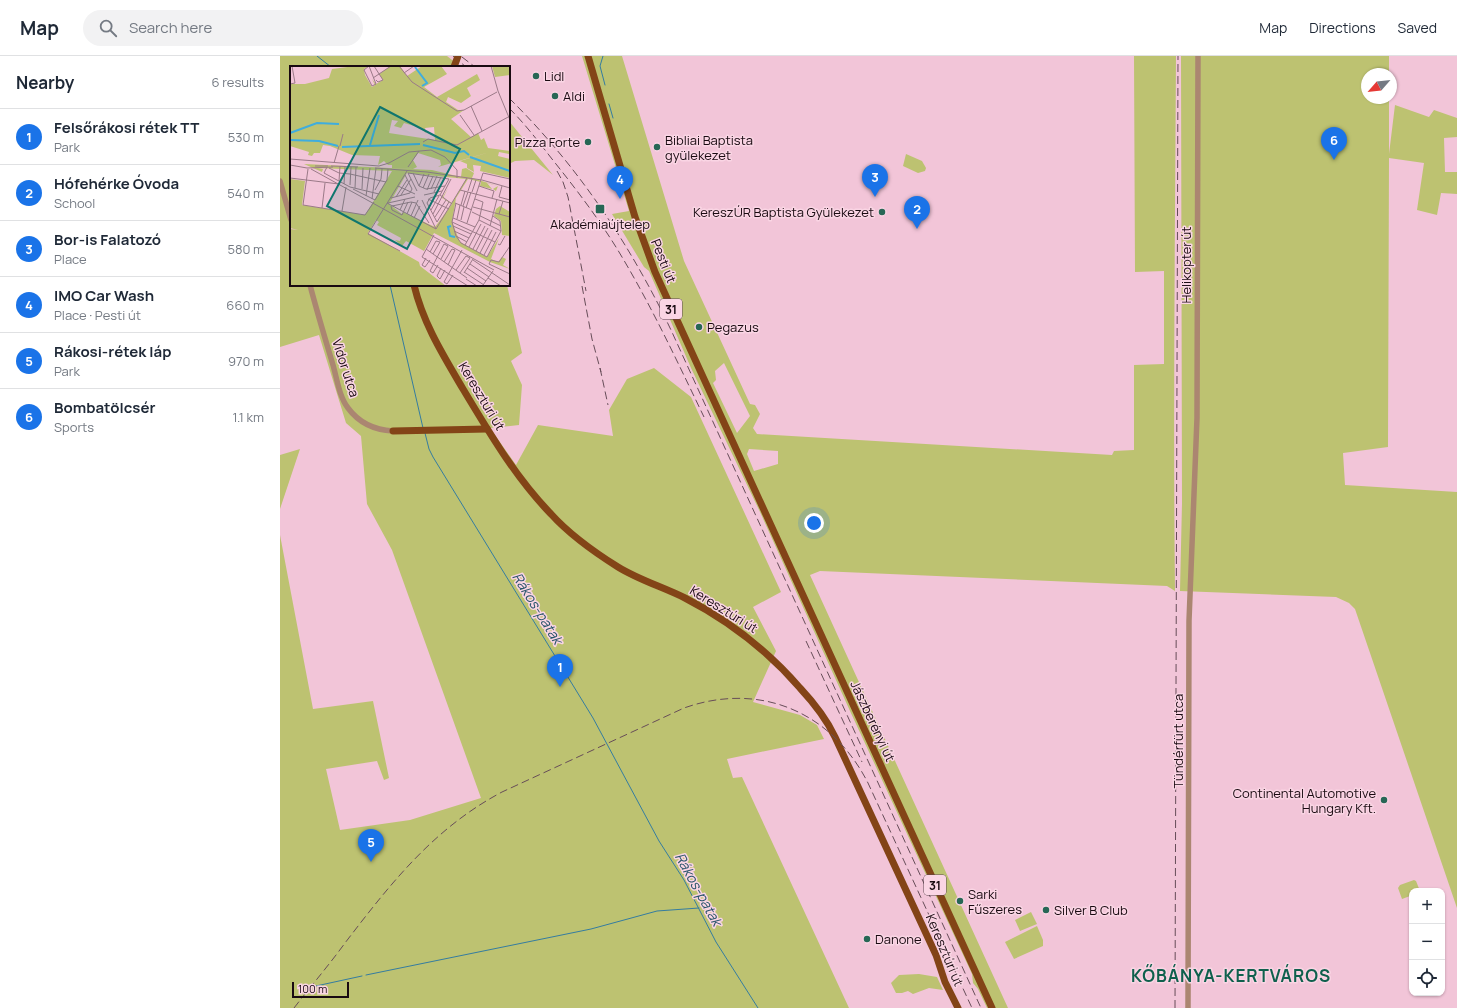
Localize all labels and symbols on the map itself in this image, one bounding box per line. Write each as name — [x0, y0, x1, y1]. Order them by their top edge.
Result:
inset map — [290, 66, 510, 286]
place label: Lidl — [544, 67, 564, 85]
north arrow — [1361, 68, 1397, 104]
marker: Lidl — [531, 71, 541, 81]
place label: Aldi — [563, 87, 585, 105]
marker: Aldi — [550, 91, 560, 101]
pin: 6 — [1321, 127, 1347, 160]
place label: Bibliai Baptista gyülekezet — [665, 131, 753, 164]
place label: Pizza Forte — [515, 133, 580, 151]
marker: Pizza Forte — [583, 137, 593, 147]
marker: Bibliai Baptista gyülekezet — [652, 142, 662, 152]
pin: 3 — [862, 164, 888, 197]
pin: 4 — [607, 166, 633, 199]
pin: 2 — [904, 196, 930, 229]
marker: Akadémiaújtelep — [594, 203, 606, 215]
place label: KereszÚR Baptista Gyülekezet — [693, 203, 874, 221]
marker: KereszÚR Baptista Gyülekezet — [877, 207, 887, 217]
place label: Akadémiaújtelep — [550, 215, 650, 233]
street label: Helikopter út — [1177, 226, 1195, 304]
street label: Pesti út — [647, 236, 681, 286]
road number: 31 — [660, 299, 682, 319]
place label: Pegazus — [707, 318, 759, 336]
marker: Pegazus — [694, 322, 704, 332]
street label: Vidor utca — [328, 337, 364, 399]
street label: Keresztúri út — [454, 358, 510, 434]
your location — [804, 513, 824, 533]
water label: Rákos-patak — [508, 569, 569, 649]
street label: Keresztúri út — [687, 581, 761, 637]
pin: 1 — [547, 654, 573, 687]
street label: Jászberényi út — [846, 678, 900, 764]
street label: Tündérfürt utca — [1169, 694, 1187, 788]
place label: Continental Automotive Hungary Kft. — [1233, 784, 1376, 817]
marker: Continental Automotive Hungary Kft. — [1379, 795, 1389, 805]
pin: 5 — [358, 829, 384, 862]
water label: Rákos-patak — [671, 849, 728, 931]
road number: 31 — [924, 875, 946, 895]
place label: Sarki Fűszeres — [968, 885, 1022, 918]
marker: Sarki Fűszeres — [955, 896, 965, 906]
place label: Silver B Club — [1054, 901, 1128, 919]
marker: Silver B Club — [1041, 905, 1051, 915]
street label: Keresztúri út — [922, 911, 968, 989]
place label: Danone — [875, 930, 922, 948]
marker: Danone — [862, 934, 872, 944]
district label: KŐBÁNYA-KERTVÁROS — [1131, 964, 1331, 987]
scale bar — [292, 980, 349, 999]

